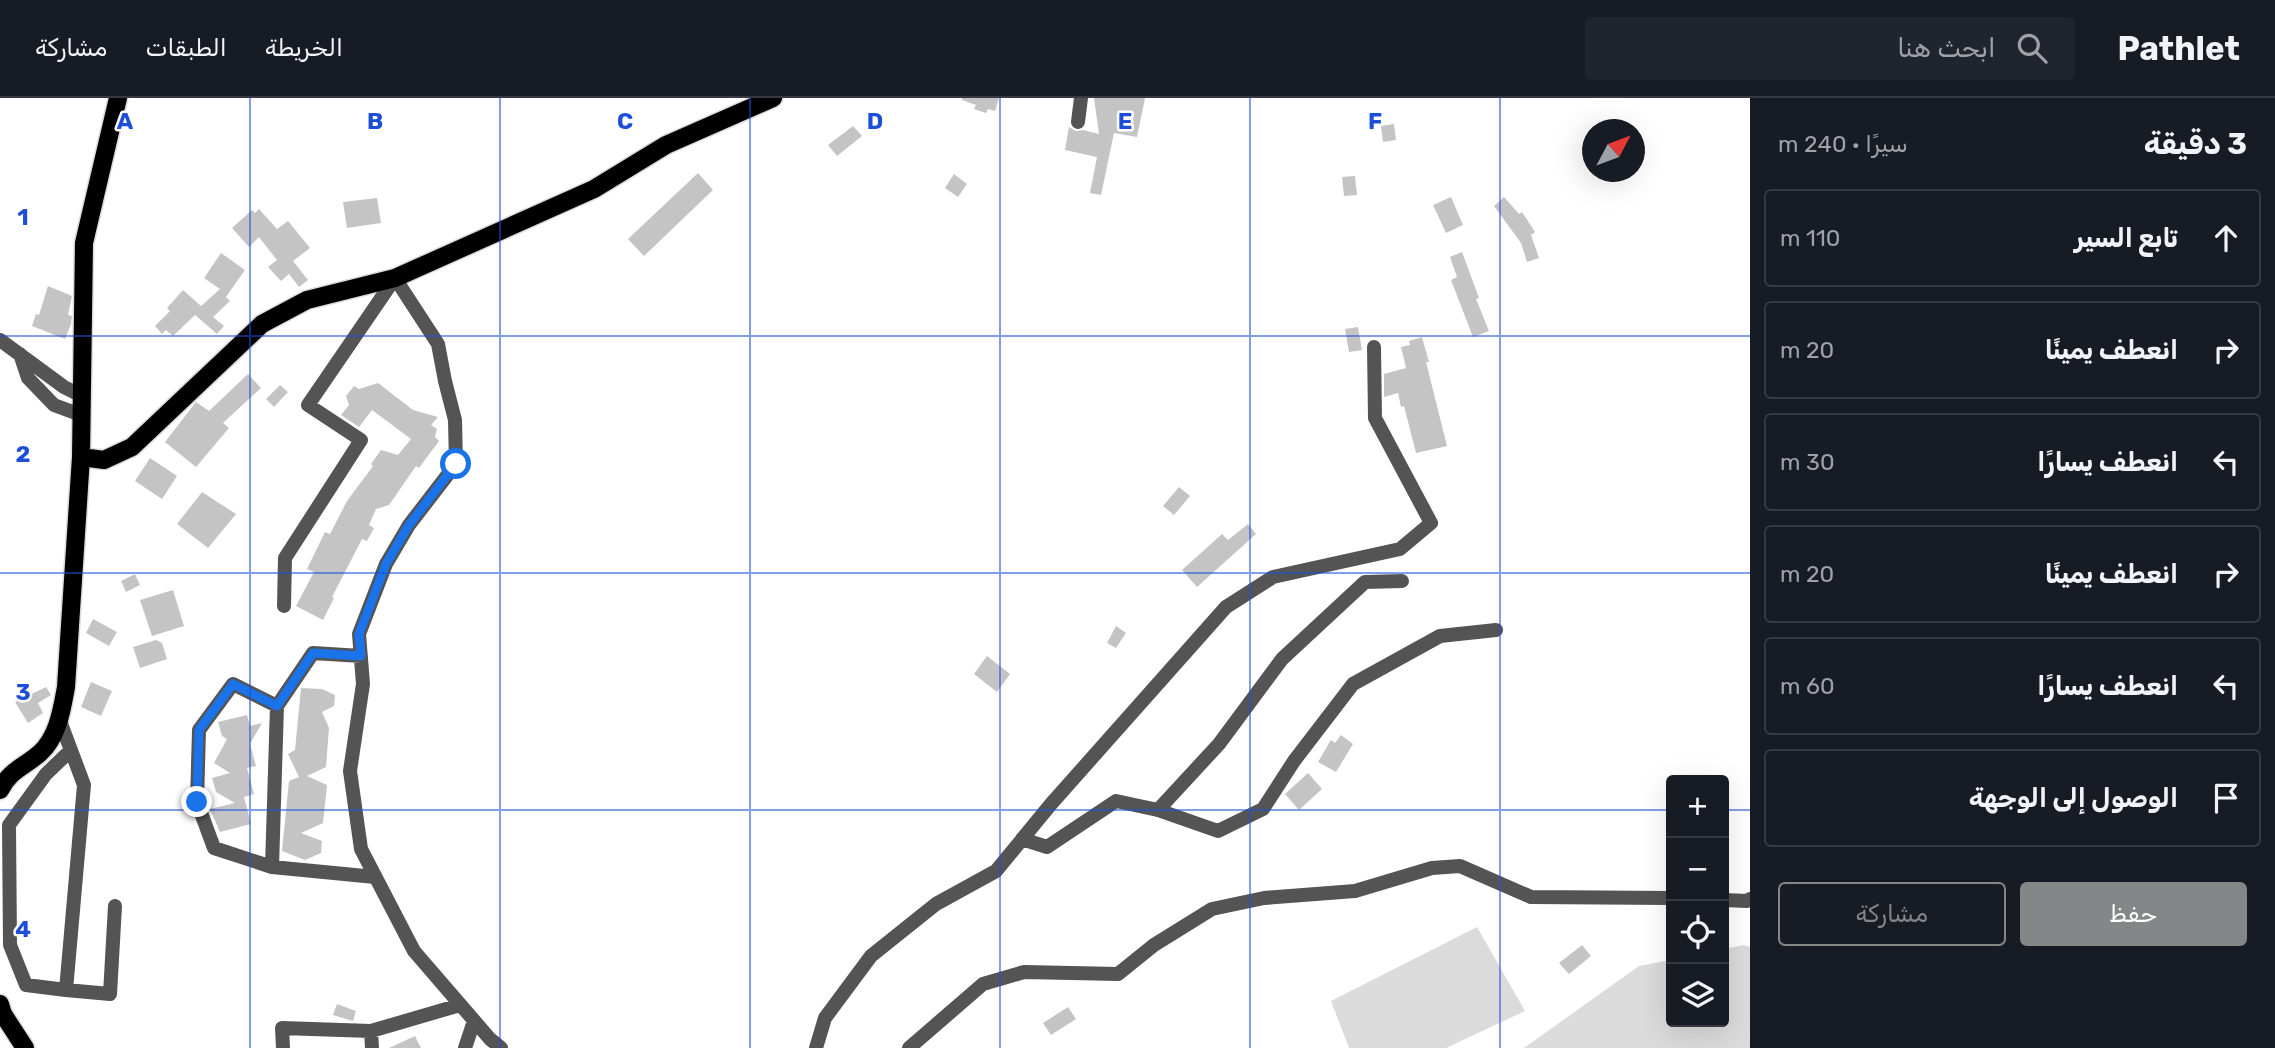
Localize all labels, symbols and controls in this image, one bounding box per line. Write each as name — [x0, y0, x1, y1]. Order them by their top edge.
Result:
search box — [1585, 17, 2075, 80]
icon: search — [2013, 29, 2051, 67]
text: Pathlet — [2117, 29, 2240, 68]
text: ابحث هنا — [1897, 33, 1995, 64]
text: مشاركة — [35, 34, 107, 62]
text: الطبقات — [145, 34, 227, 62]
text: الخريطة — [265, 34, 343, 62]
text: A — [117, 107, 134, 135]
text: B — [367, 107, 383, 135]
text: C — [617, 107, 633, 135]
text: D — [867, 107, 883, 135]
text: E — [1118, 107, 1132, 135]
text: F — [1368, 107, 1382, 135]
north arrow — [1582, 119, 1645, 182]
text: 3 دقيقة — [2144, 126, 2247, 162]
text: سيرًا · 240 m — [1778, 130, 1908, 158]
text: 1 — [17, 203, 29, 231]
icon: ahead — [2207, 219, 2245, 257]
text: تابع السير — [2074, 223, 2178, 254]
text: 110 m — [1780, 224, 1840, 252]
icon: right — [2207, 331, 2245, 369]
text: انعطف يمينًا — [2045, 335, 2178, 366]
text: 20 m — [1780, 336, 1834, 364]
text: 2 — [16, 440, 30, 468]
icon: left — [2207, 443, 2245, 481]
text: انعطف يسارًا — [2037, 447, 2178, 478]
route start — [440, 448, 471, 479]
text: 30 m — [1780, 448, 1835, 476]
icon: right — [2207, 555, 2245, 593]
text: انعطف يمينًا — [2045, 559, 2178, 590]
text: 20 m — [1780, 560, 1834, 588]
icon: left — [2207, 667, 2245, 705]
text: انعطف يسارًا — [2037, 671, 2178, 702]
text: 60 m — [1780, 672, 1835, 700]
text: 3 — [15, 678, 31, 706]
map controls — [1666, 775, 1729, 1027]
button: + — [1666, 775, 1729, 838]
icon: arrive — [2207, 779, 2245, 817]
text: الوصول إلى الوجهة — [1969, 783, 2178, 814]
route end — [181, 786, 212, 817]
button: − — [1666, 838, 1729, 901]
button: مشاركة — [1778, 882, 2006, 946]
button: حفظ — [2020, 882, 2247, 946]
button: locate — [1666, 901, 1729, 964]
text: 4 — [15, 915, 31, 943]
button: layers — [1666, 964, 1729, 1027]

